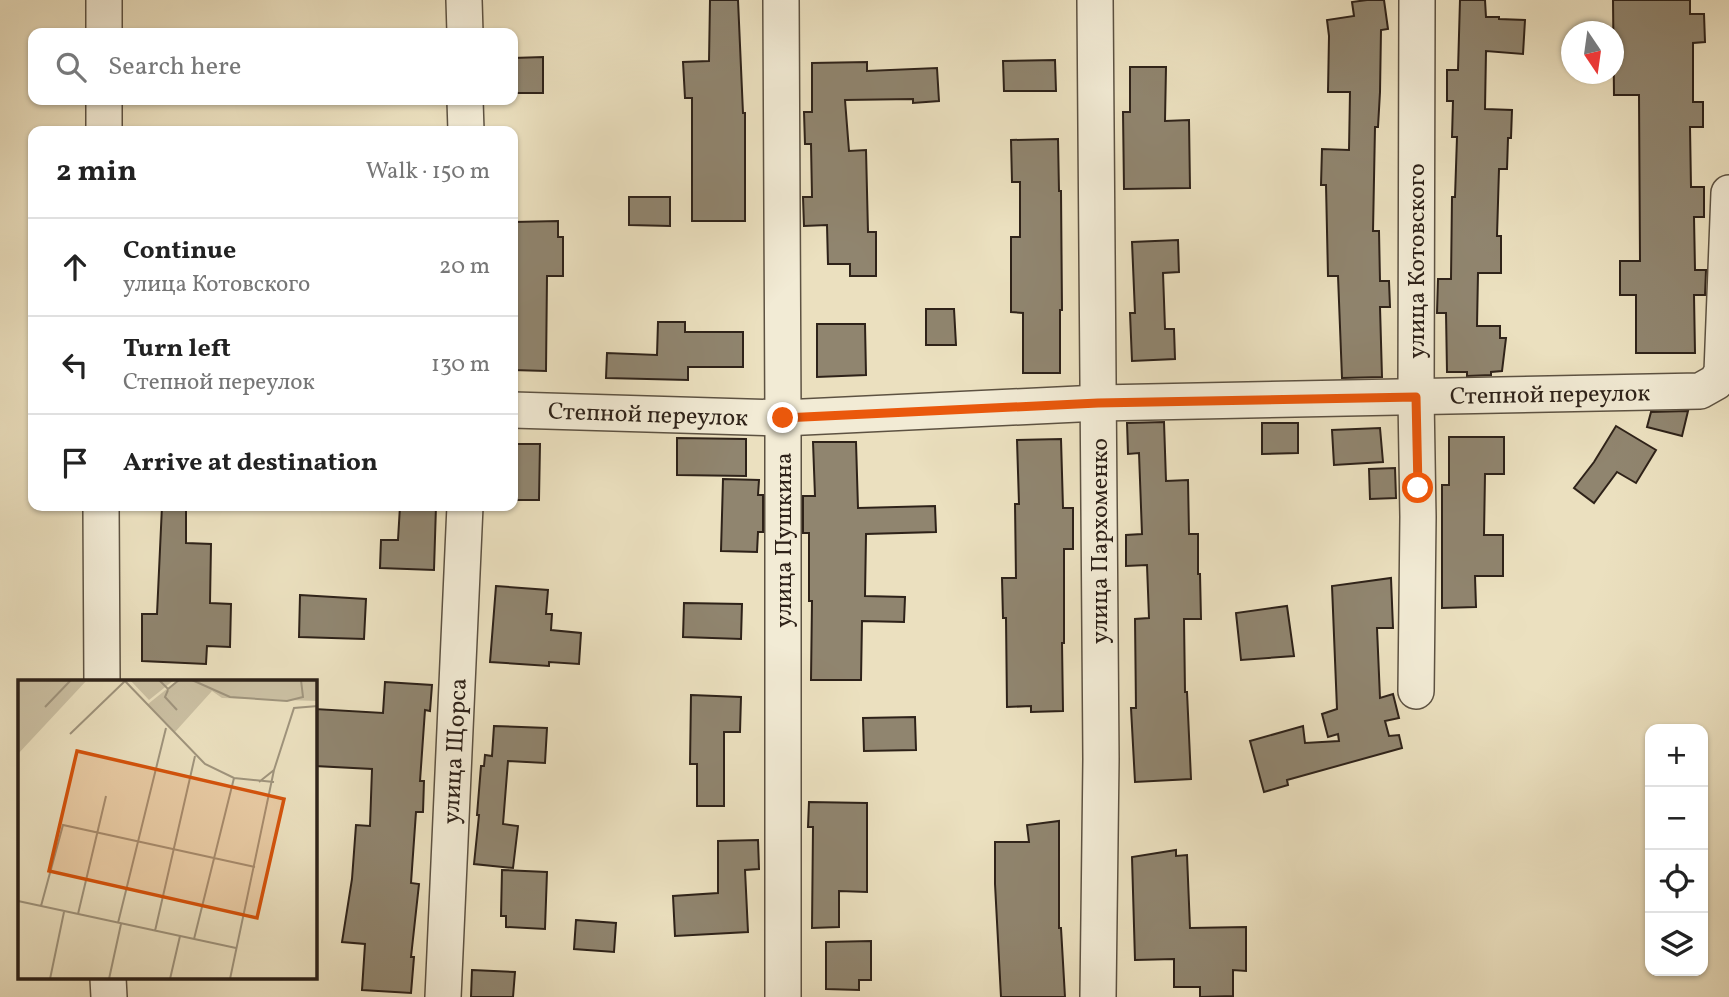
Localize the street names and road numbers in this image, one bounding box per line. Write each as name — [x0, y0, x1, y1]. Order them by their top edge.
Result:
street label: улица Котовского — [1401, 163, 1435, 359]
street label: Степной переулок — [1450, 377, 1651, 415]
street label: Степной переулок — [547, 396, 749, 436]
street label: улица Пархоменко — [1084, 438, 1118, 644]
street label: улица Пушкина — [768, 452, 802, 628]
street label: улица Щорса — [435, 677, 477, 825]

